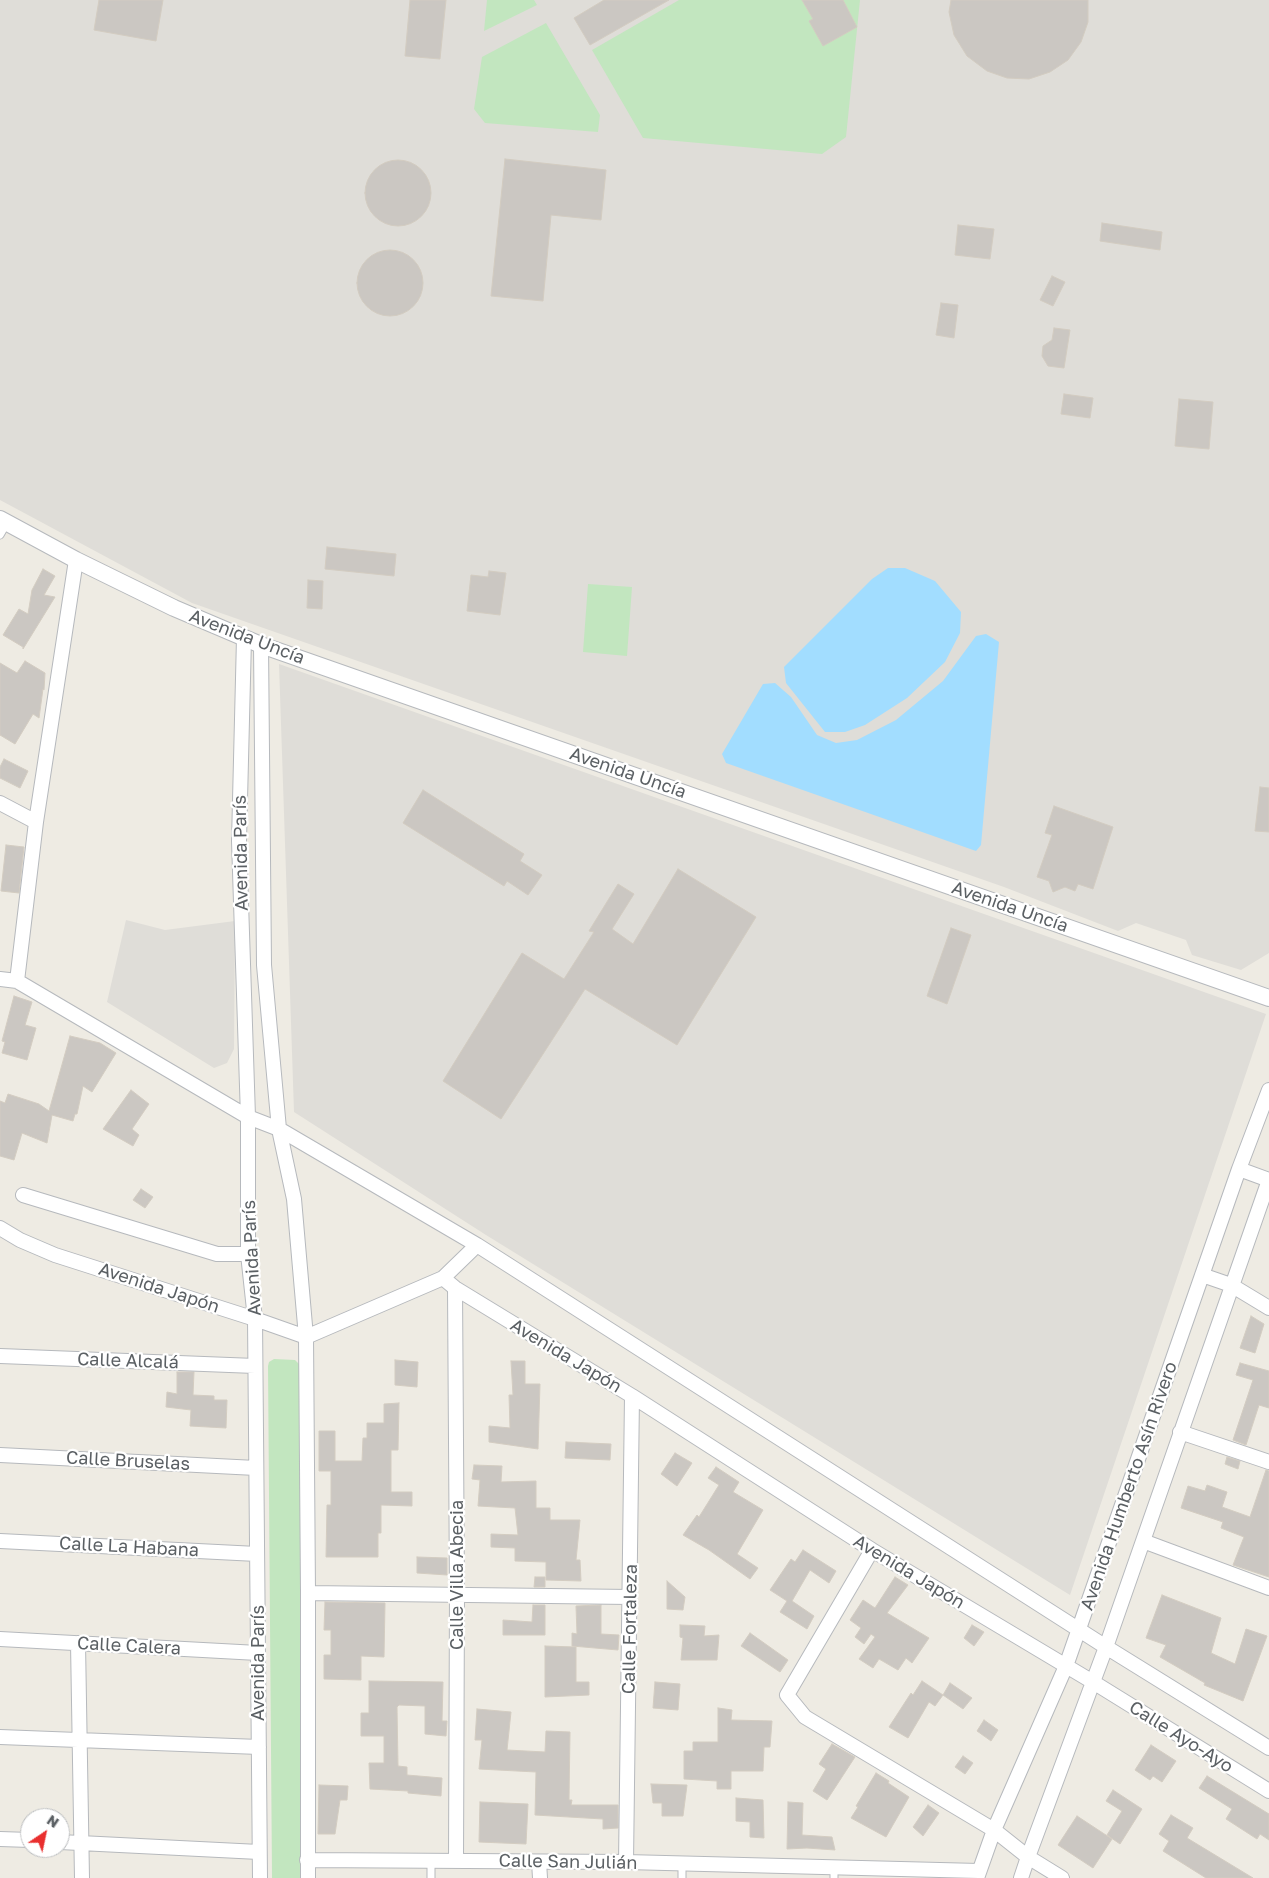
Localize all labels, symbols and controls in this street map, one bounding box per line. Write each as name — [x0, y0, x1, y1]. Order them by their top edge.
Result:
street label: Avenida Uncía — [186, 605, 308, 669]
street label: Avenida Uncía — [567, 743, 689, 803]
street label: Avenida París — [229, 795, 253, 911]
street label: Avenida Uncía — [949, 877, 1071, 937]
street label: Avenida París — [238, 1200, 266, 1316]
street label: Avenida Japón — [96, 1258, 222, 1318]
street label: Avenida Japón — [506, 1314, 626, 1398]
street label: Calle Alcalá — [77, 1348, 179, 1374]
street label: Avenida Humberto Asín Rivero — [1076, 1359, 1182, 1613]
street label: Calle Bruselas — [65, 1447, 191, 1475]
street label: Calle Villa Abecia — [446, 1500, 468, 1650]
street label: Avenida Japón — [849, 1530, 969, 1614]
street label: Calle La Habana — [58, 1533, 200, 1561]
street label: Calle Fortaleza — [618, 1564, 642, 1694]
street label: Avenida París — [247, 1605, 269, 1721]
street label: Calle Calera — [76, 1632, 182, 1660]
street label: Calle Ayo-Ayo — [1125, 1696, 1237, 1778]
north arrow — [20, 1808, 70, 1858]
text: N — [44, 1811, 62, 1831]
street label: Calle San Julián — [498, 1850, 638, 1874]

